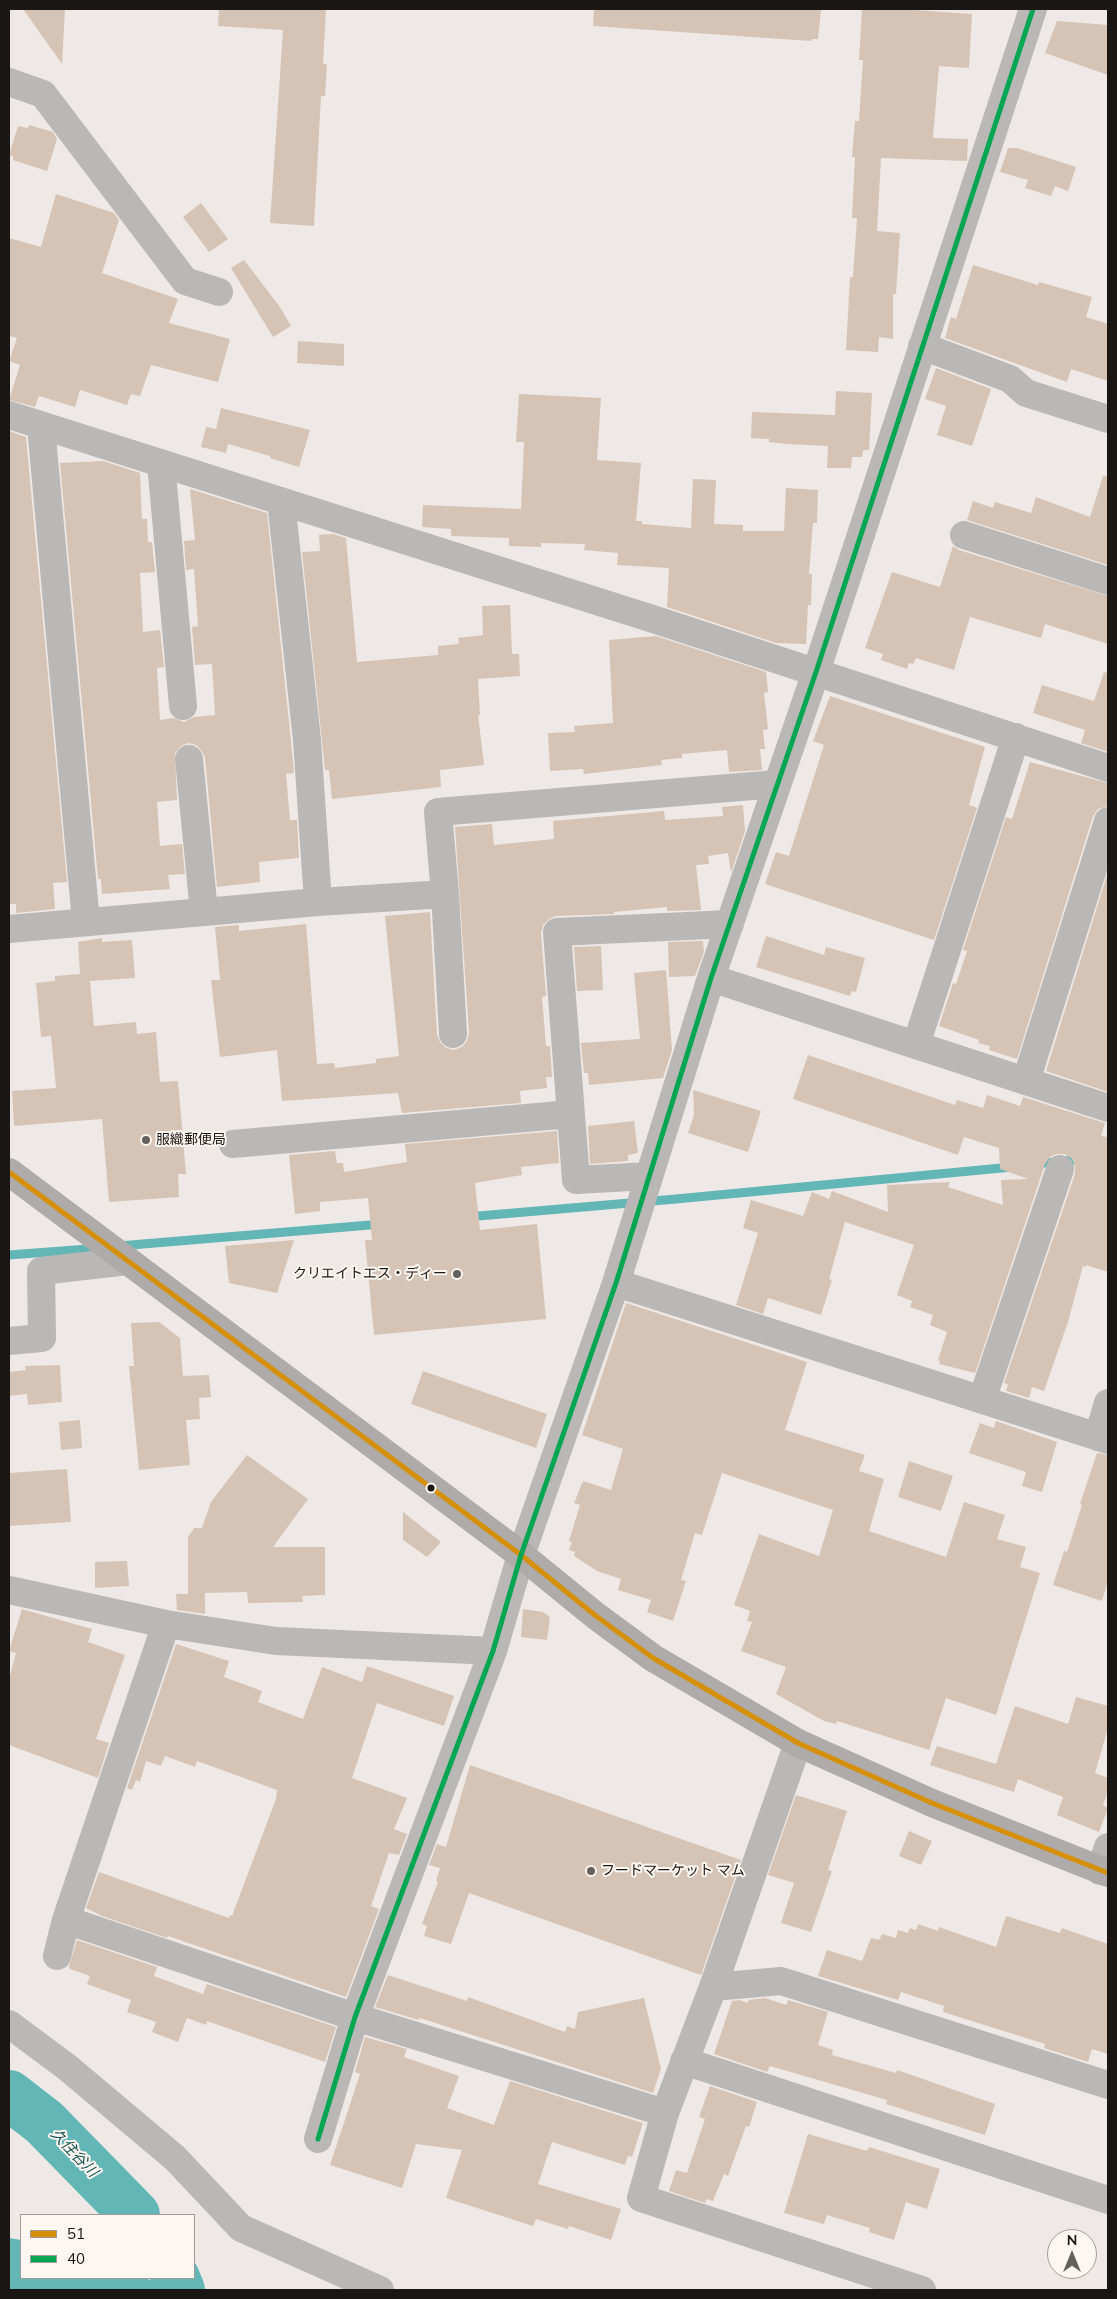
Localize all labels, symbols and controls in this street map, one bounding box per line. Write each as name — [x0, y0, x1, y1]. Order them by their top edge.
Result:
place label: 服織郵便局 — [156, 1132, 226, 1148]
marker: 服織郵便局 — [140, 1134, 152, 1146]
place label: クリエイトエス・ディー — [293, 1266, 447, 1282]
marker: クリエイトエス・ディー — [451, 1268, 463, 1280]
unlabelled marker — [426, 1483, 436, 1493]
place label: フードマーケット マム — [601, 1863, 745, 1879]
marker: フードマーケット マム — [585, 1865, 597, 1877]
water label: 久住谷川 — [47, 2125, 101, 2181]
legend — [20, 2214, 195, 2279]
text: 51 — [67, 2224, 85, 2243]
north arrow — [1047, 2229, 1097, 2279]
text: N — [1067, 2231, 1077, 2249]
text: 40 — [67, 2249, 85, 2268]

